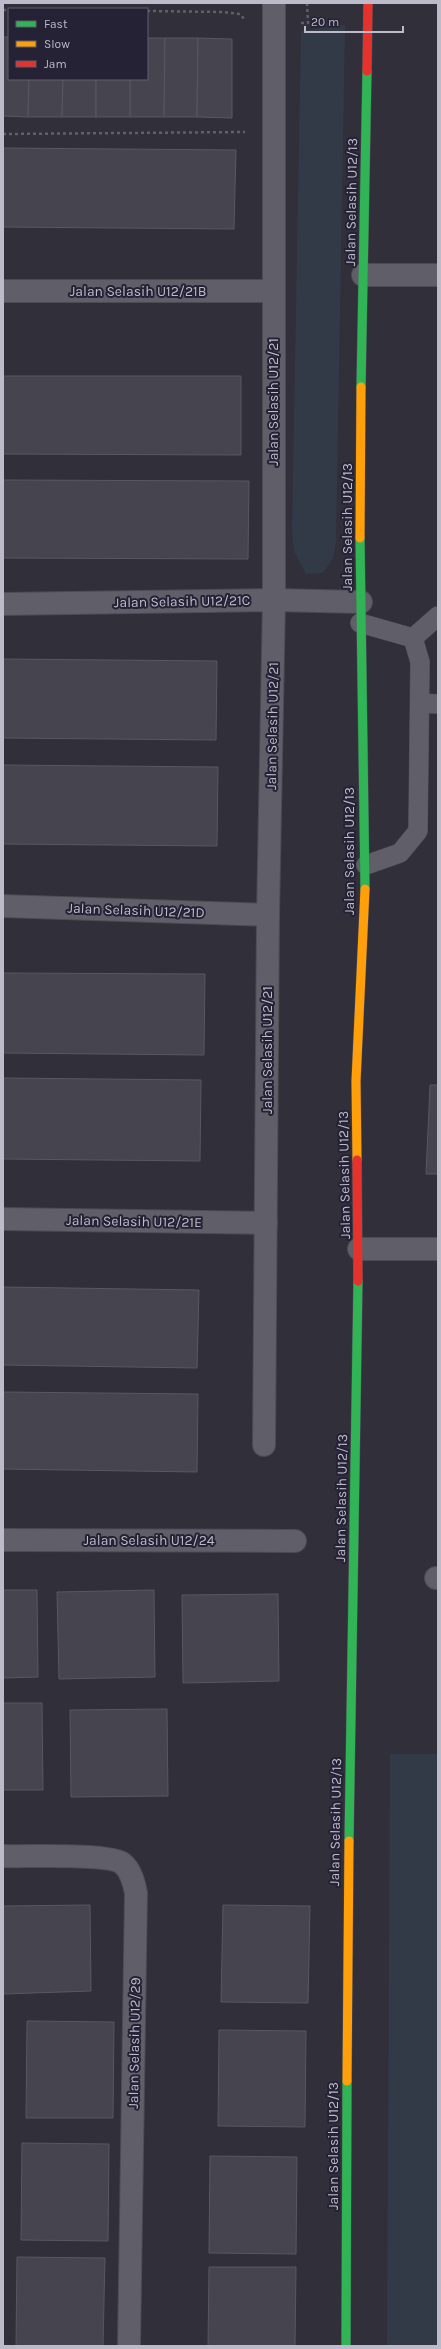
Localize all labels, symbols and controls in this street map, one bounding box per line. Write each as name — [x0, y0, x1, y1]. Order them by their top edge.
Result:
legend — [8, 8, 148, 80]
scale bar — [305, 8, 403, 34]
text: 20 m — [311, 15, 339, 29]
text: Fast — [44, 17, 68, 31]
text: Slow — [44, 37, 70, 51]
text: Jam — [44, 57, 67, 71]
street label: Jalan Selasih U12/13 — [342, 138, 361, 266]
street label: Jalan Selasih U12/21B — [70, 283, 206, 300]
street label: Jalan Selasih U12/21 — [265, 338, 282, 466]
street label: Jalan Selasih U12/13 — [339, 463, 356, 591]
street label: Jalan Selasih U12/21C — [114, 592, 250, 611]
street label: Jalan Selasih U12/21 — [263, 662, 282, 790]
street label: Jalan Selasih U12/13 — [341, 787, 358, 915]
street label: Jalan Selasih U12/21D — [67, 900, 205, 921]
street label: Jalan Selasih U12/21 — [259, 986, 276, 1114]
street label: Jalan Selasih U12/13 — [335, 1111, 354, 1239]
street label: Jalan Selasih U12/21E — [66, 1212, 202, 1231]
street label: Jalan Selasih U12/13 — [332, 1434, 351, 1562]
street label: Jalan Selasih U12/24 — [83, 1532, 215, 1549]
street label: Jalan Selasih U12/13 — [326, 1758, 345, 1886]
street label: Jalan Selasih U12/29 — [125, 1977, 144, 2109]
street label: Jalan Selasih U12/13 — [325, 2082, 342, 2210]

